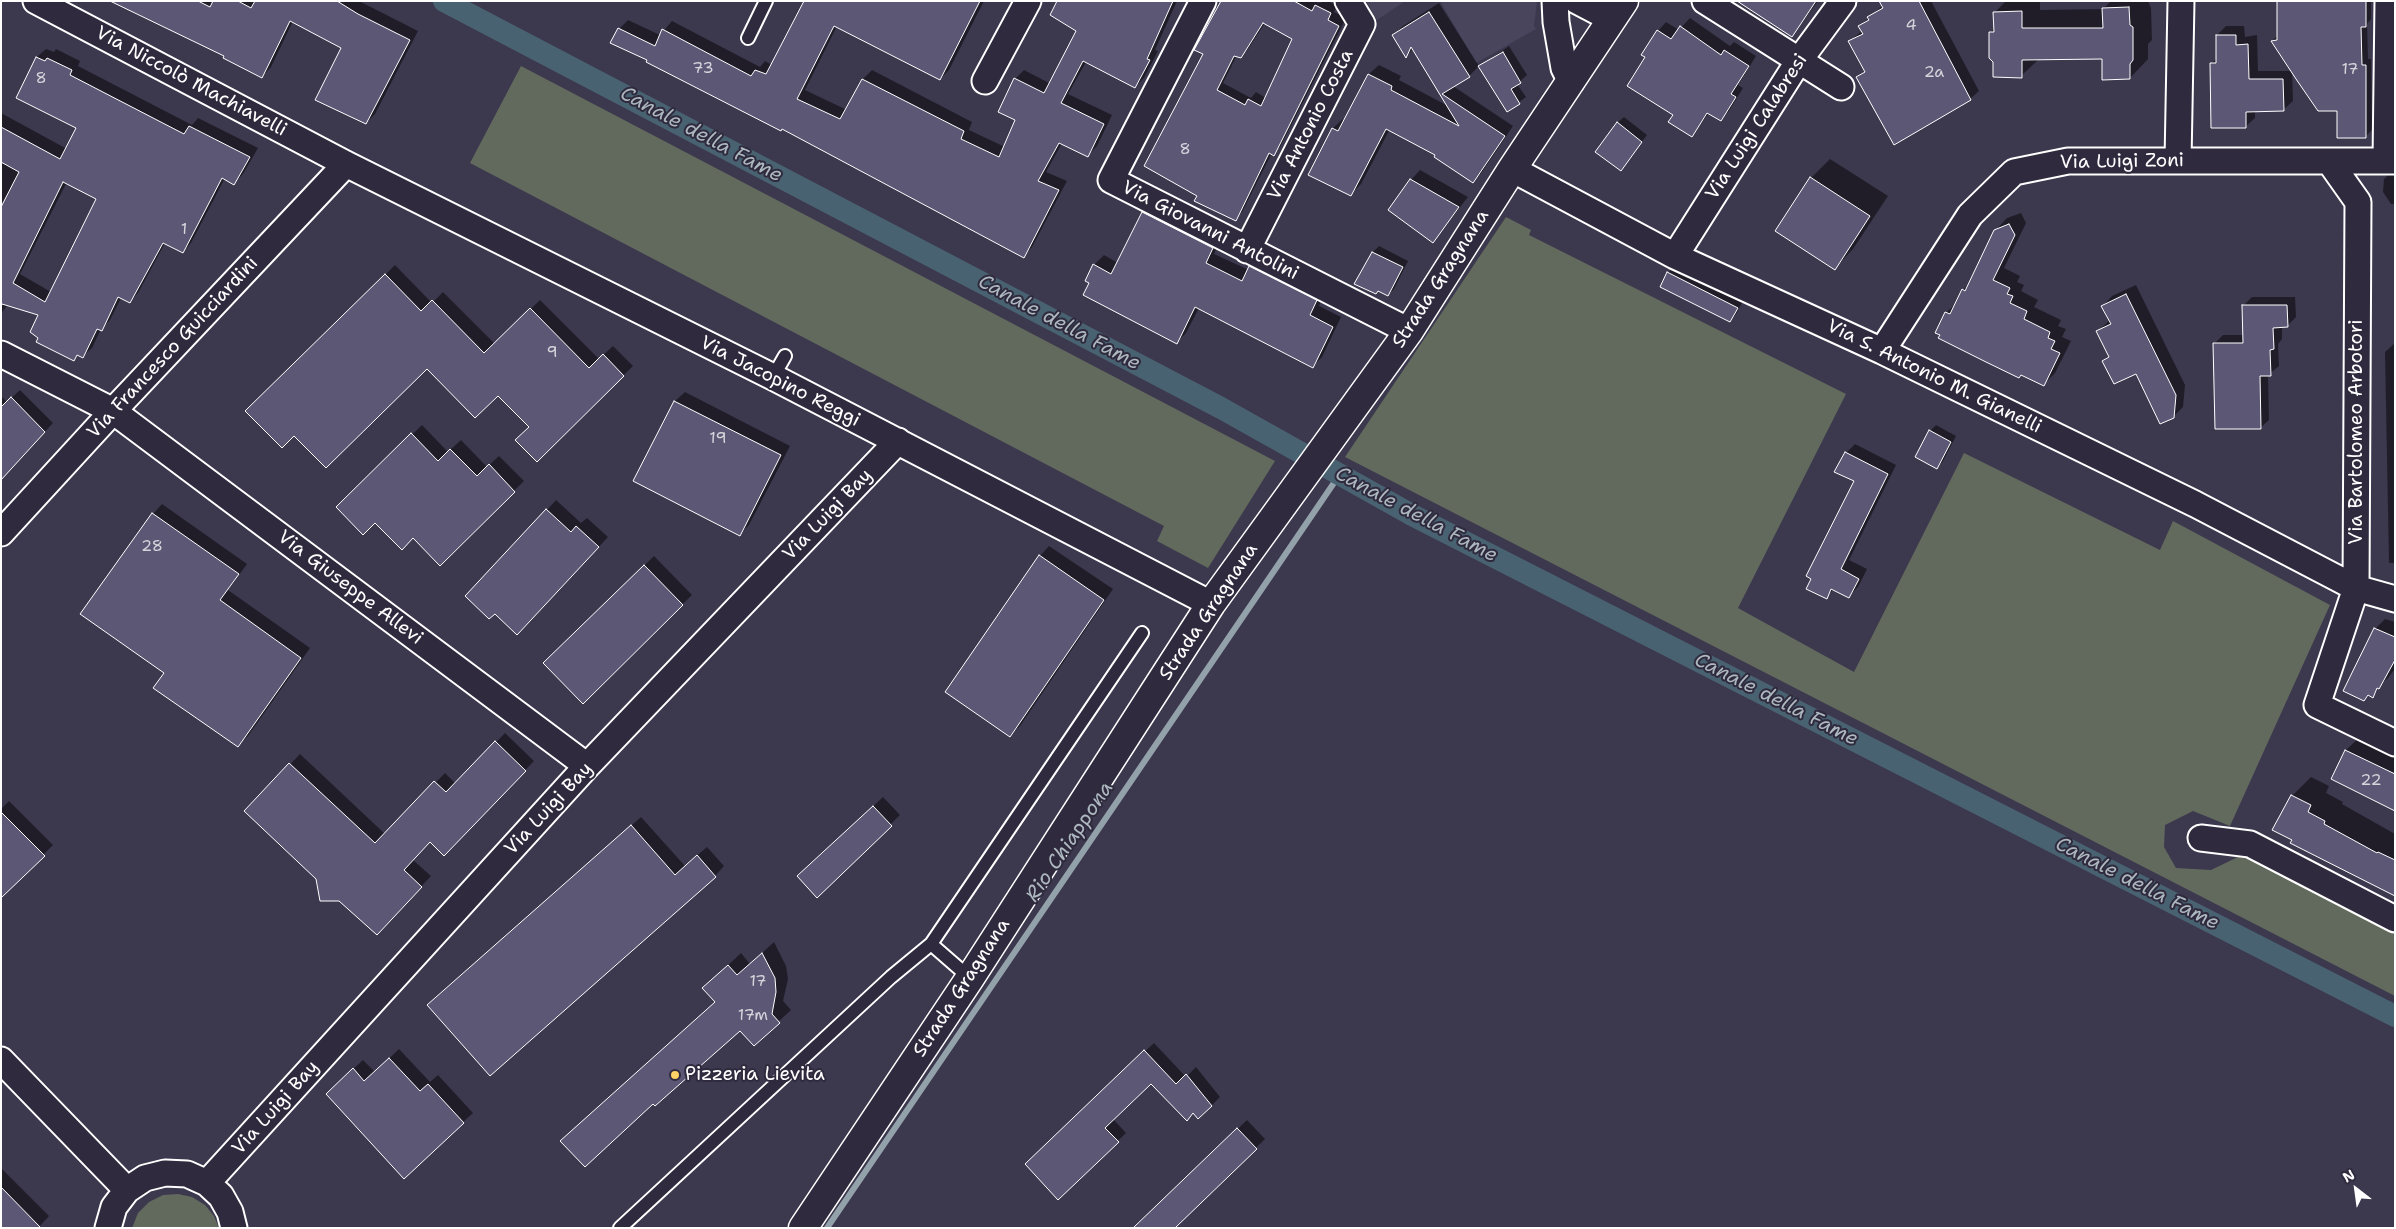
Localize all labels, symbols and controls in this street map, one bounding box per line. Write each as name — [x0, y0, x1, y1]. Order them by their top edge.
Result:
house number: 4 — [1905, 16, 1917, 36]
street label: Via Niccolò Machiavelli — [92, 22, 290, 142]
street label: Via Antonio Costa — [1263, 46, 1359, 204]
street label: Via Luigi Calabresi — [1701, 50, 1813, 204]
house number: 73 — [692, 59, 714, 79]
house number: 17 — [2341, 60, 2359, 80]
house number: 2a — [1924, 63, 1944, 83]
house number: 8 — [35, 69, 47, 89]
water label: Canale della Fame — [616, 82, 786, 188]
house number: 8 — [1179, 140, 1191, 160]
street label: Via Luigi Zoni — [2060, 150, 2184, 174]
street label: Via Giovanni Antolini — [1118, 176, 1302, 286]
street label: Strada Gragnana — [1388, 206, 1494, 352]
house number: 1 — [181, 220, 187, 240]
street label: Via Francesco Guicciardini — [83, 252, 263, 444]
water label: Canale della Fame — [974, 270, 1144, 376]
street label: Via S. Antonio M. Gianelli — [1823, 315, 2045, 439]
street label: Via Bartolomeo Arbotori — [2346, 319, 2368, 545]
street label: Via Jacopino Reggi — [696, 332, 864, 432]
house number: 9 — [546, 343, 558, 363]
house number: 19 — [709, 429, 727, 449]
water label: Canale della Fame — [1331, 462, 1501, 568]
street label: Via Luigi Bay — [779, 464, 877, 566]
street label: Via Giuseppe Allevi — [273, 526, 427, 650]
house number: 28 — [141, 537, 163, 557]
street label: Strada Gragnana — [1155, 539, 1263, 685]
water label: Canale della Fame — [1690, 648, 1862, 752]
street label: Via Luigi Bay — [500, 758, 598, 860]
house number: 22 — [2360, 771, 2382, 791]
water label: Rio Chiappona — [1021, 777, 1119, 907]
water label: Canale della Fame — [2051, 832, 2223, 936]
street label: Strada Gragnana — [909, 915, 1015, 1061]
house number: 17 — [749, 972, 767, 992]
house number: 17m — [738, 1006, 768, 1026]
street label: Via Luigi Bay — [228, 1056, 324, 1160]
place label: Pizzeria Lievita — [685, 1064, 825, 1086]
marker: Pizzeria Lievita — [669, 1069, 681, 1081]
north arrow — [2331, 1164, 2381, 1214]
text: N — [2339, 1165, 2358, 1187]

